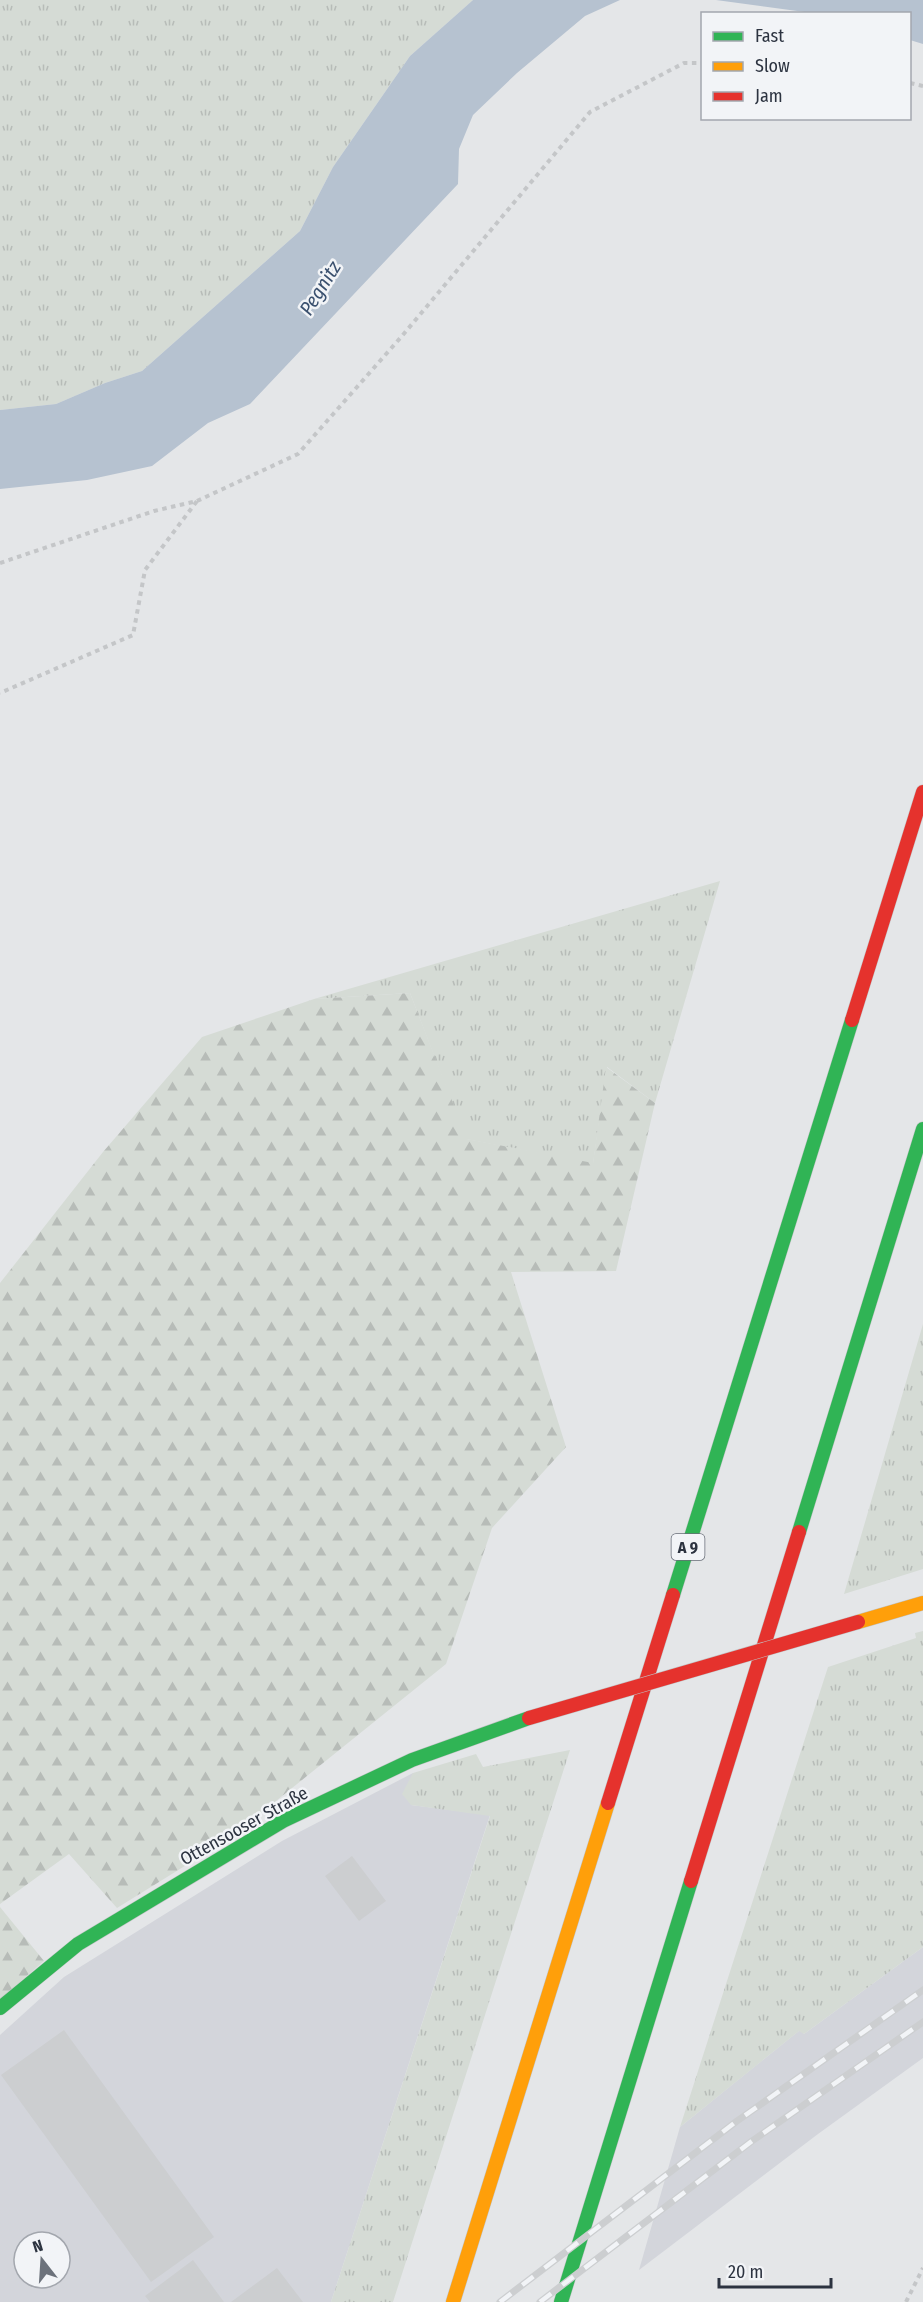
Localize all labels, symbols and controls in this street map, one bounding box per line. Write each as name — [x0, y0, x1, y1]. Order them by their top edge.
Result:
legend — [701, 12, 911, 120]
text: Fast — [755, 25, 784, 47]
text: Slow — [755, 55, 790, 77]
text: Jam — [755, 85, 783, 107]
water label: Pegnitz — [294, 256, 346, 320]
road number: A 9 — [672, 1534, 704, 1560]
street label: Ottensooser Straße — [176, 1782, 312, 1870]
north arrow — [12, 2230, 72, 2290]
text: N — [30, 2236, 45, 2257]
scale bar — [719, 2251, 832, 2289]
text: 20 m — [728, 2261, 763, 2283]

